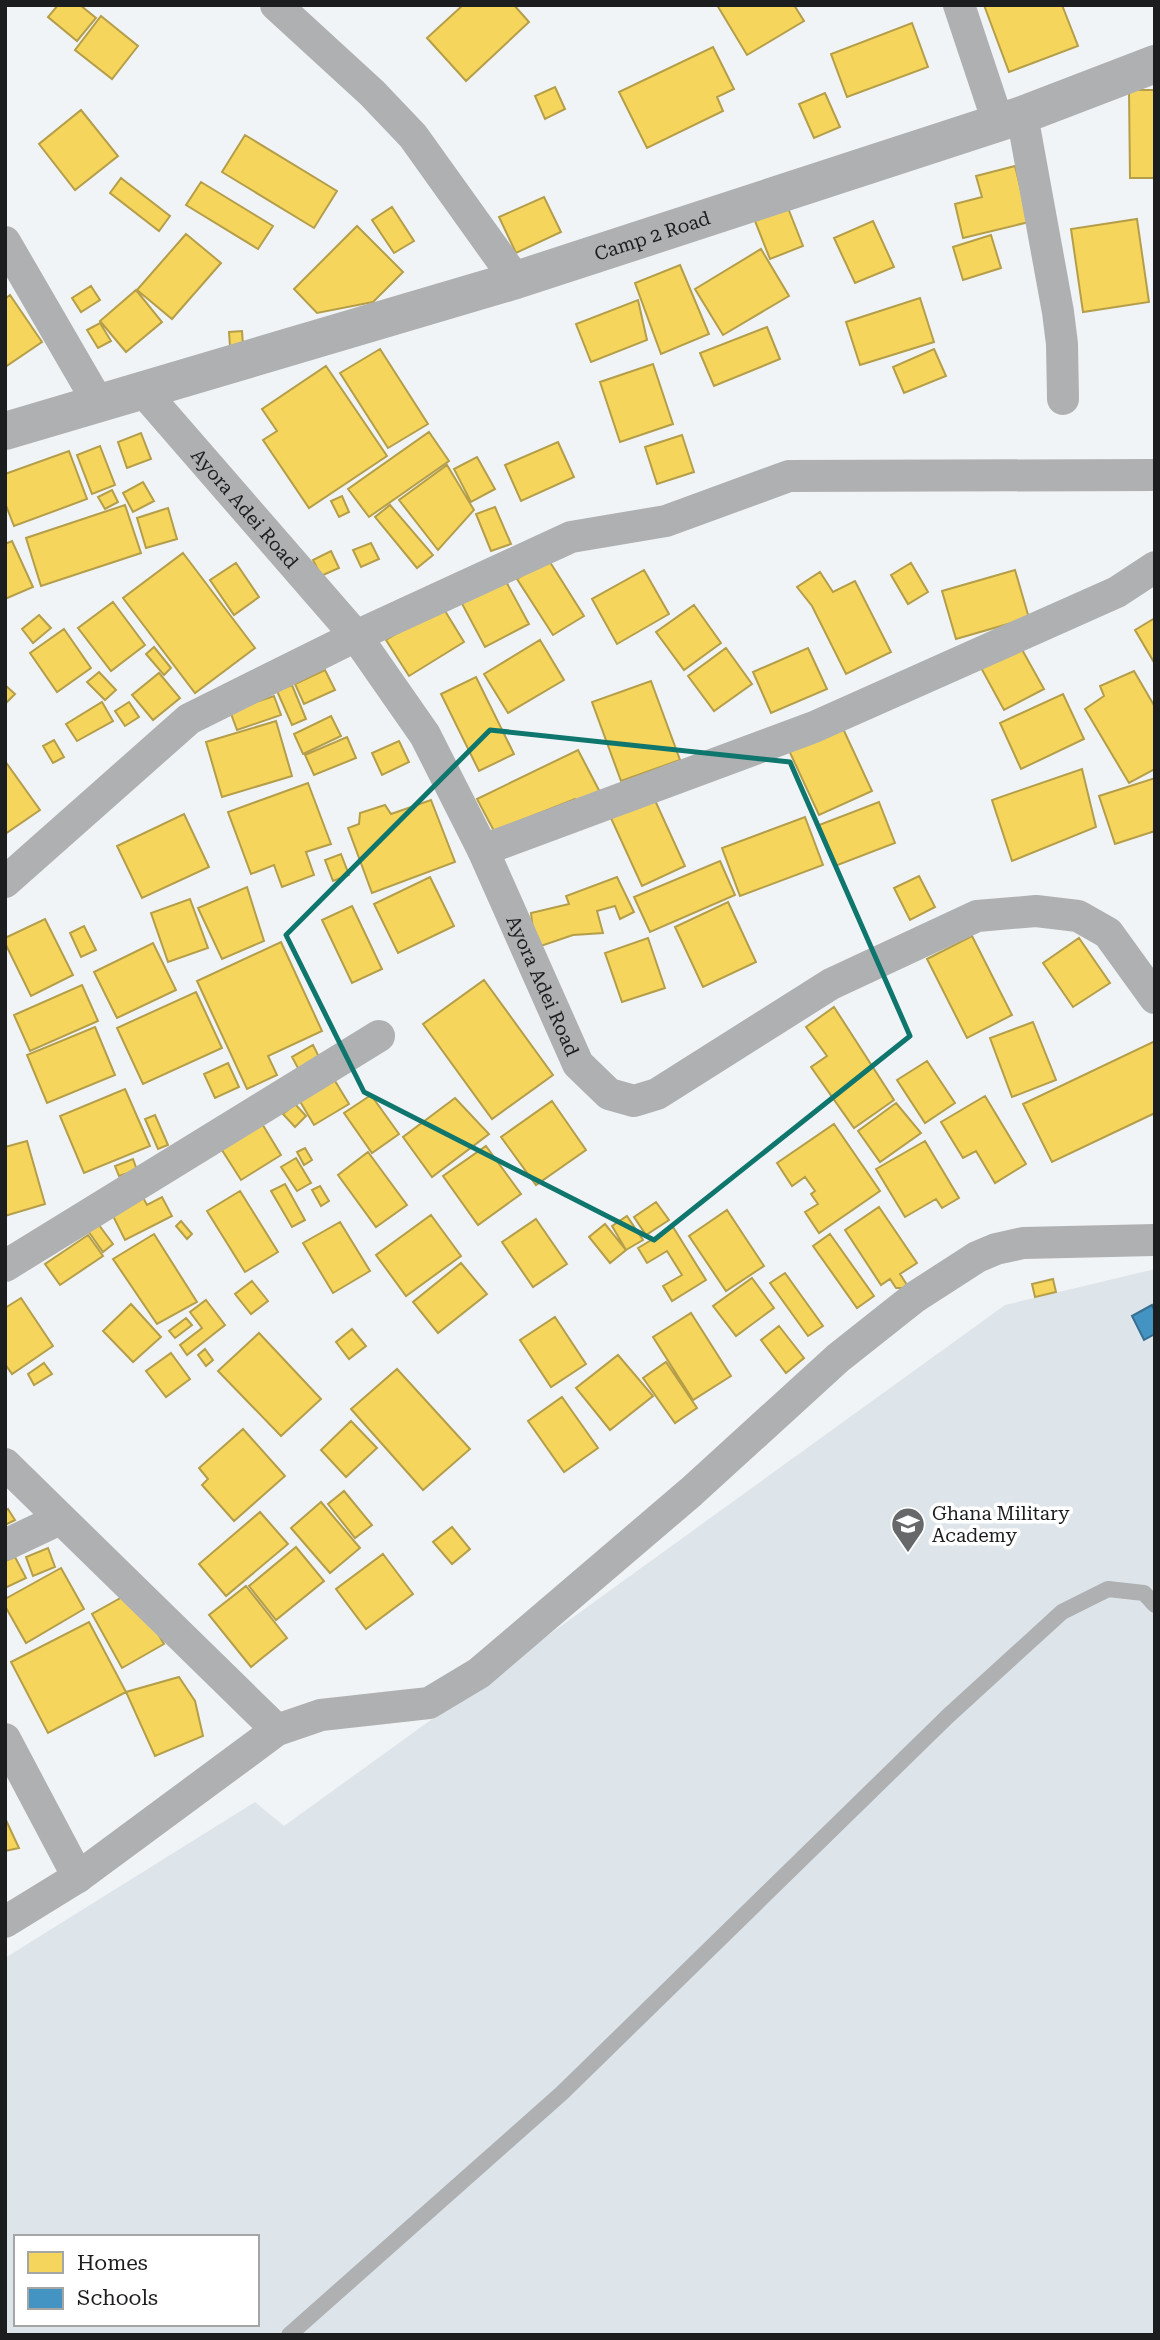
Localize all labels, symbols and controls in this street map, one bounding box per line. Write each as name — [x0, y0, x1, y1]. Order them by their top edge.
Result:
street label: Camp 2 Road — [591, 206, 713, 266]
street label: Ayora Adei Road — [186, 444, 303, 573]
street label: Ayora Adei Road — [501, 912, 584, 1060]
place label: Ghana Military Academy — [932, 1502, 1070, 1547]
school or university icon: Ghana Military Academy — [889, 1505, 927, 1554]
legend — [14, 2235, 259, 2326]
text: Homes — [77, 2251, 148, 2275]
text: Schools — [77, 2286, 158, 2310]

